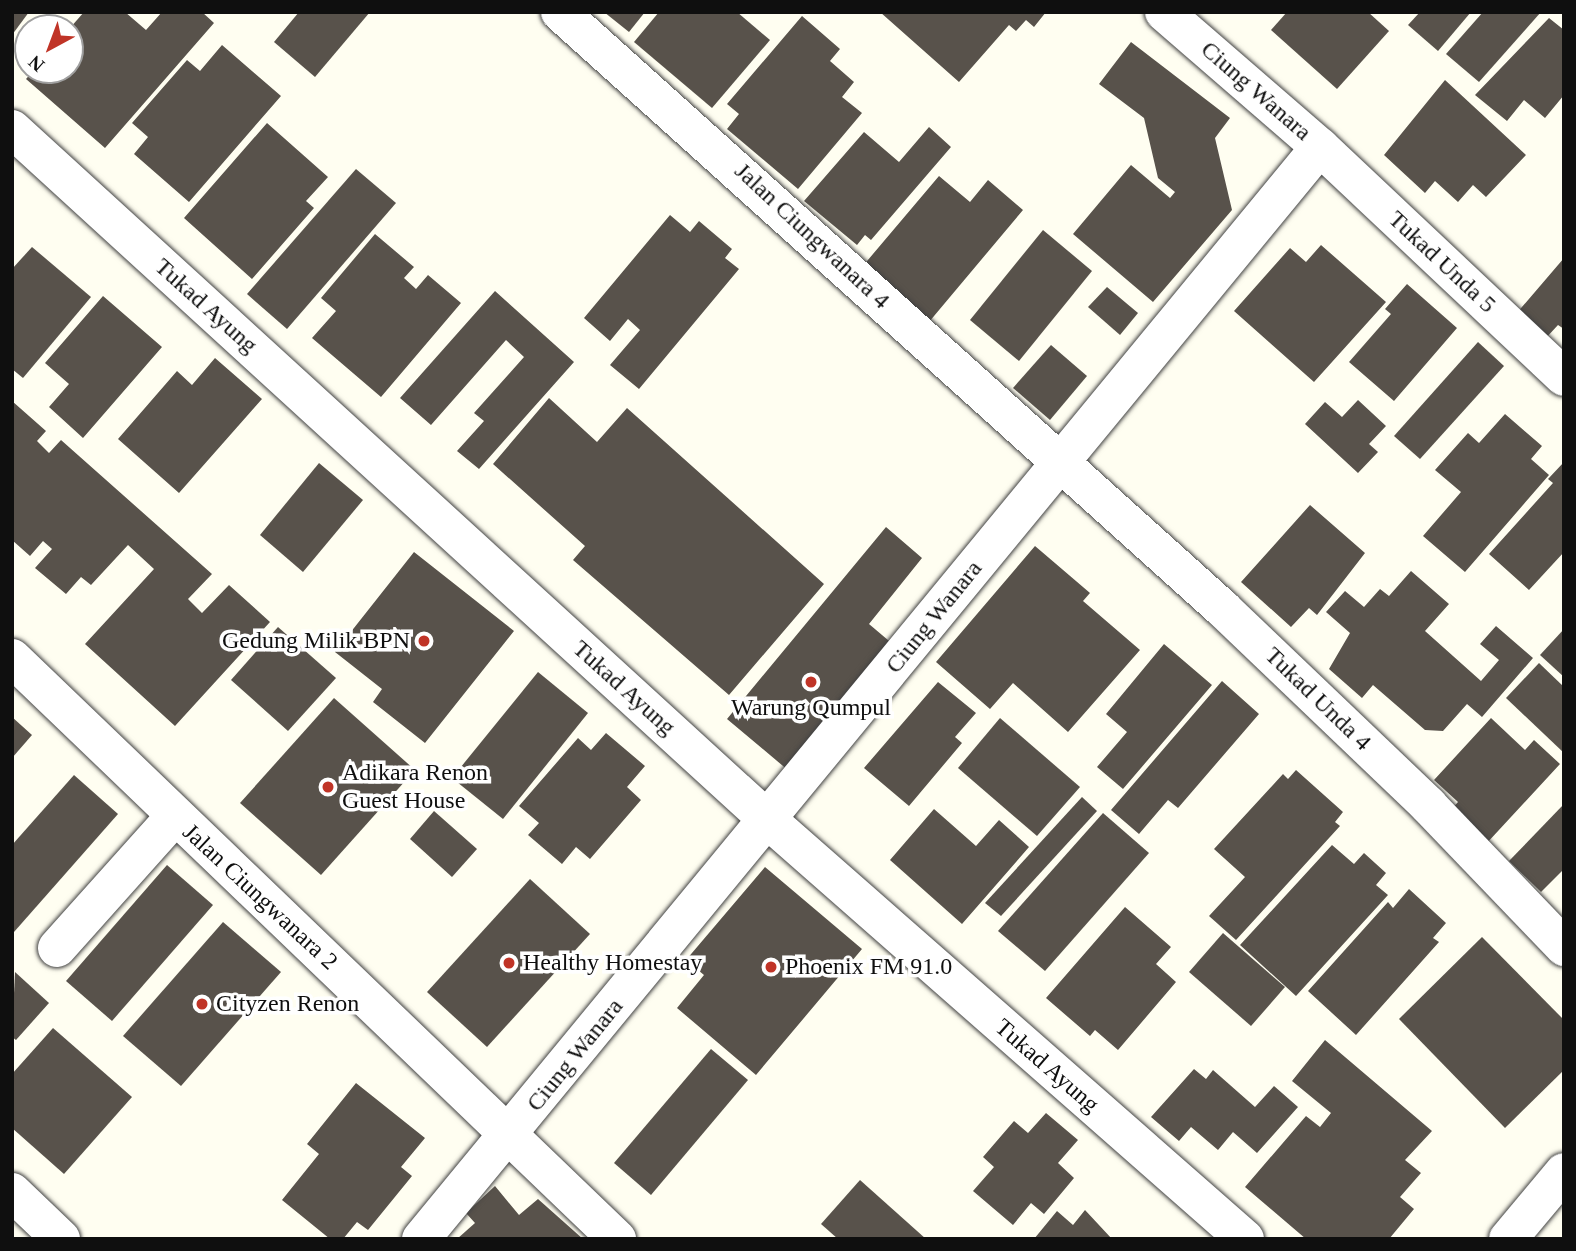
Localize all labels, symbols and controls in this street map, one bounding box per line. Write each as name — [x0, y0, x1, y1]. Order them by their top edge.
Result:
north arrow — [14, 14, 84, 84]
street label: Ciung Wanara — [1195, 35, 1317, 147]
text: N — [24, 51, 48, 76]
street label: Jalan Ciungwanara 4 — [729, 157, 895, 315]
street label: Tukad Unda 5 — [1382, 205, 1502, 319]
street label: Tukad Ayung — [148, 252, 264, 360]
street label: Ciung Wanara — [880, 555, 988, 679]
place label: Gedung Milik BPN — [222, 627, 410, 655]
marker: Gedung Milik BPN — [416, 633, 432, 649]
street label: Tukad Ayung — [566, 634, 682, 742]
street label: Tukad Unda 4 — [1259, 641, 1377, 757]
marker: Warung Qumpul — [803, 674, 819, 690]
place label: Warung Qumpul — [731, 694, 891, 722]
place label: Adikara Renon Guest House — [342, 759, 488, 815]
marker: Adikara Renon Guest House — [320, 779, 336, 795]
street label: Jalan Ciungwanara 2 — [177, 818, 343, 976]
place label: Healthy Homestay — [523, 949, 702, 977]
place label: Phoenix FM 91.0 — [785, 953, 952, 981]
marker: Healthy Homestay — [501, 955, 517, 971]
marker: Phoenix FM 91.0 — [763, 959, 779, 975]
place label: Cityzen Renon — [216, 990, 359, 1018]
street label: Ciung Wanara — [521, 993, 629, 1117]
marker: Cityzen Renon — [194, 996, 210, 1012]
street label: Tukad Ayung — [989, 1013, 1105, 1119]

